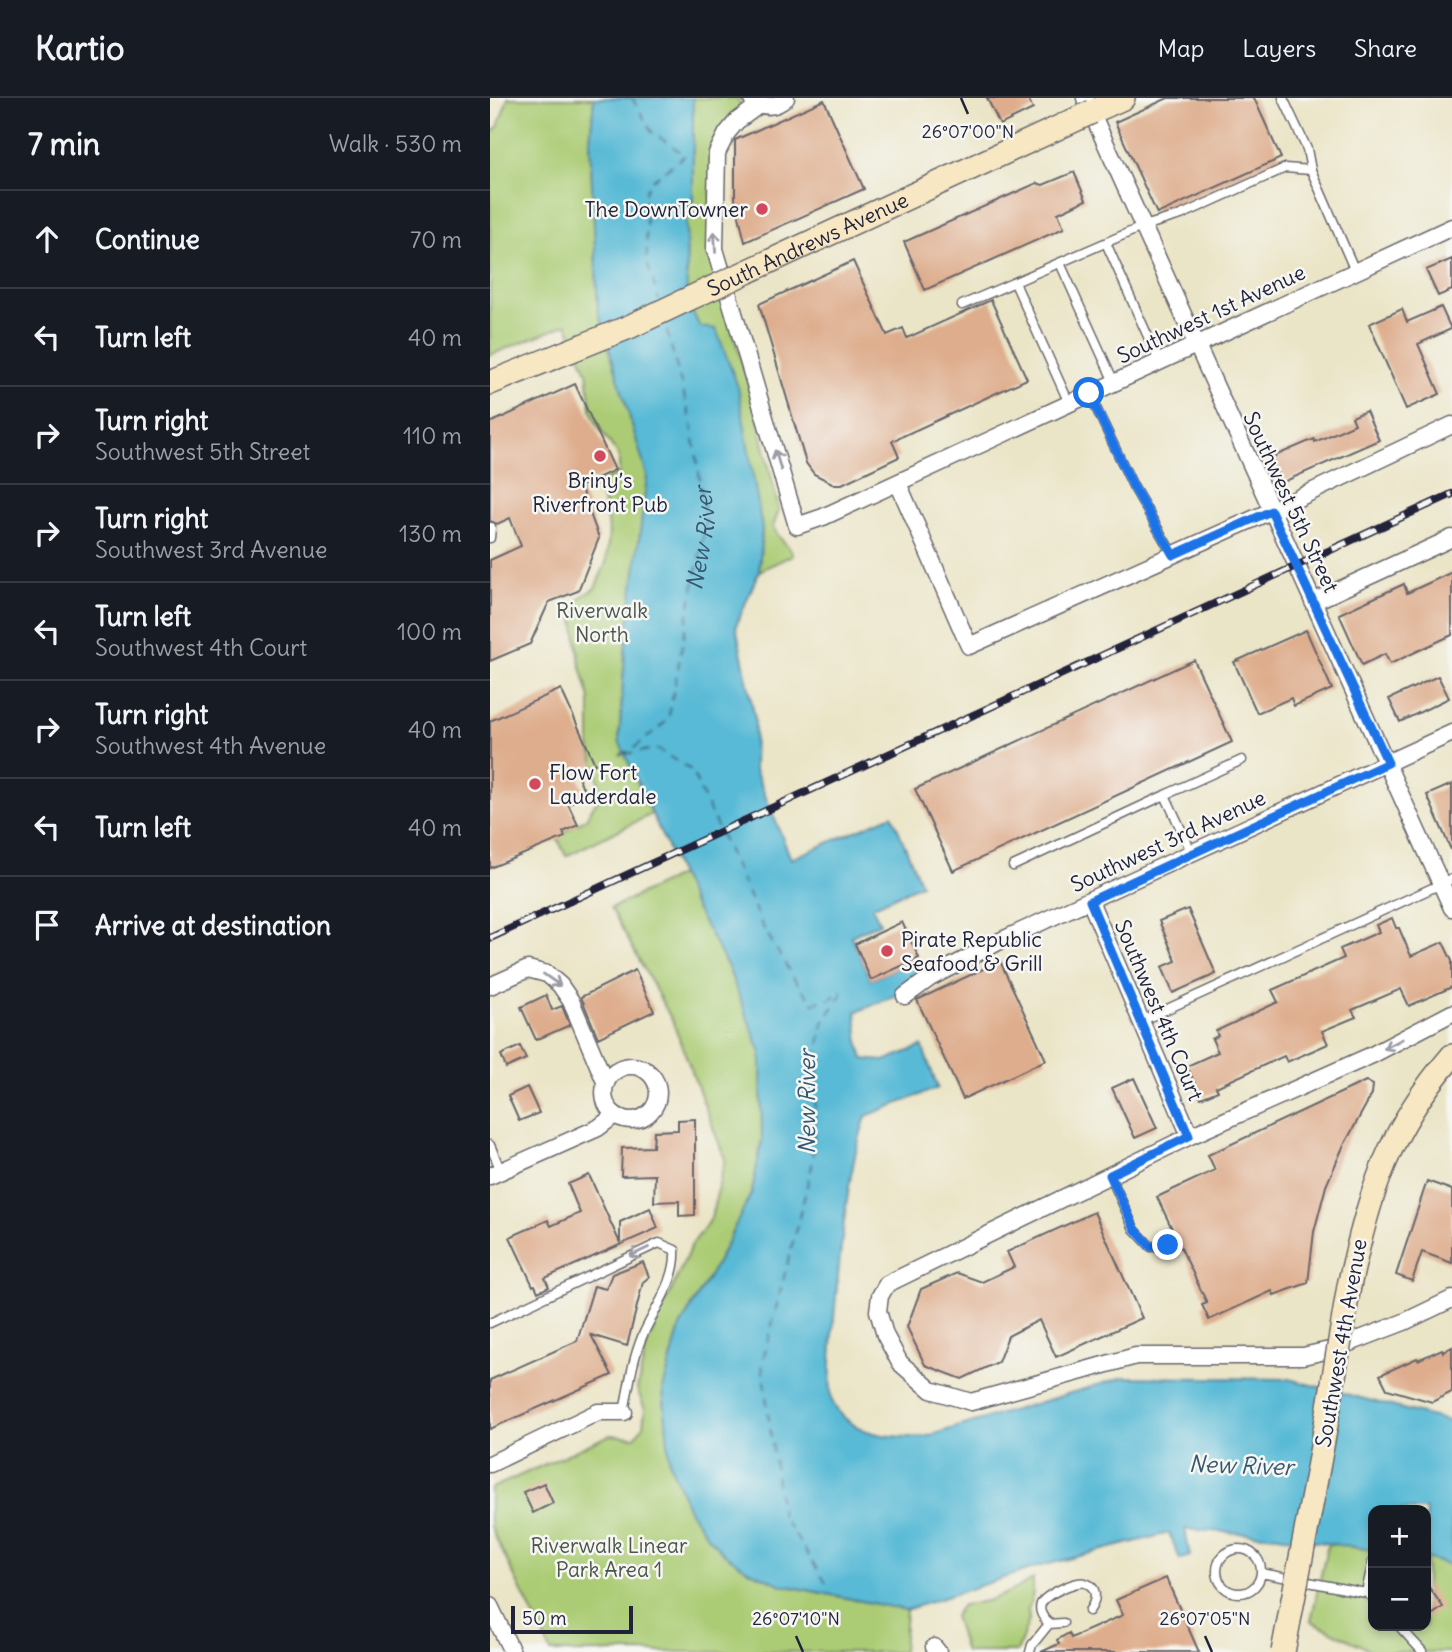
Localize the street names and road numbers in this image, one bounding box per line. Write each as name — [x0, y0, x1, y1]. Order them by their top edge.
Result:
street label: South Andrews Avenue — [702, 186, 912, 302]
street label: Southwest 1st Avenue — [1113, 259, 1309, 369]
street label: Southwest 5th Street — [1237, 407, 1345, 597]
street label: Southwest 3rd Avenue — [1066, 784, 1270, 898]
street label: Southwest 4th Court — [1109, 915, 1209, 1105]
street label: Southwest 4th Avenue — [1309, 1237, 1373, 1449]

